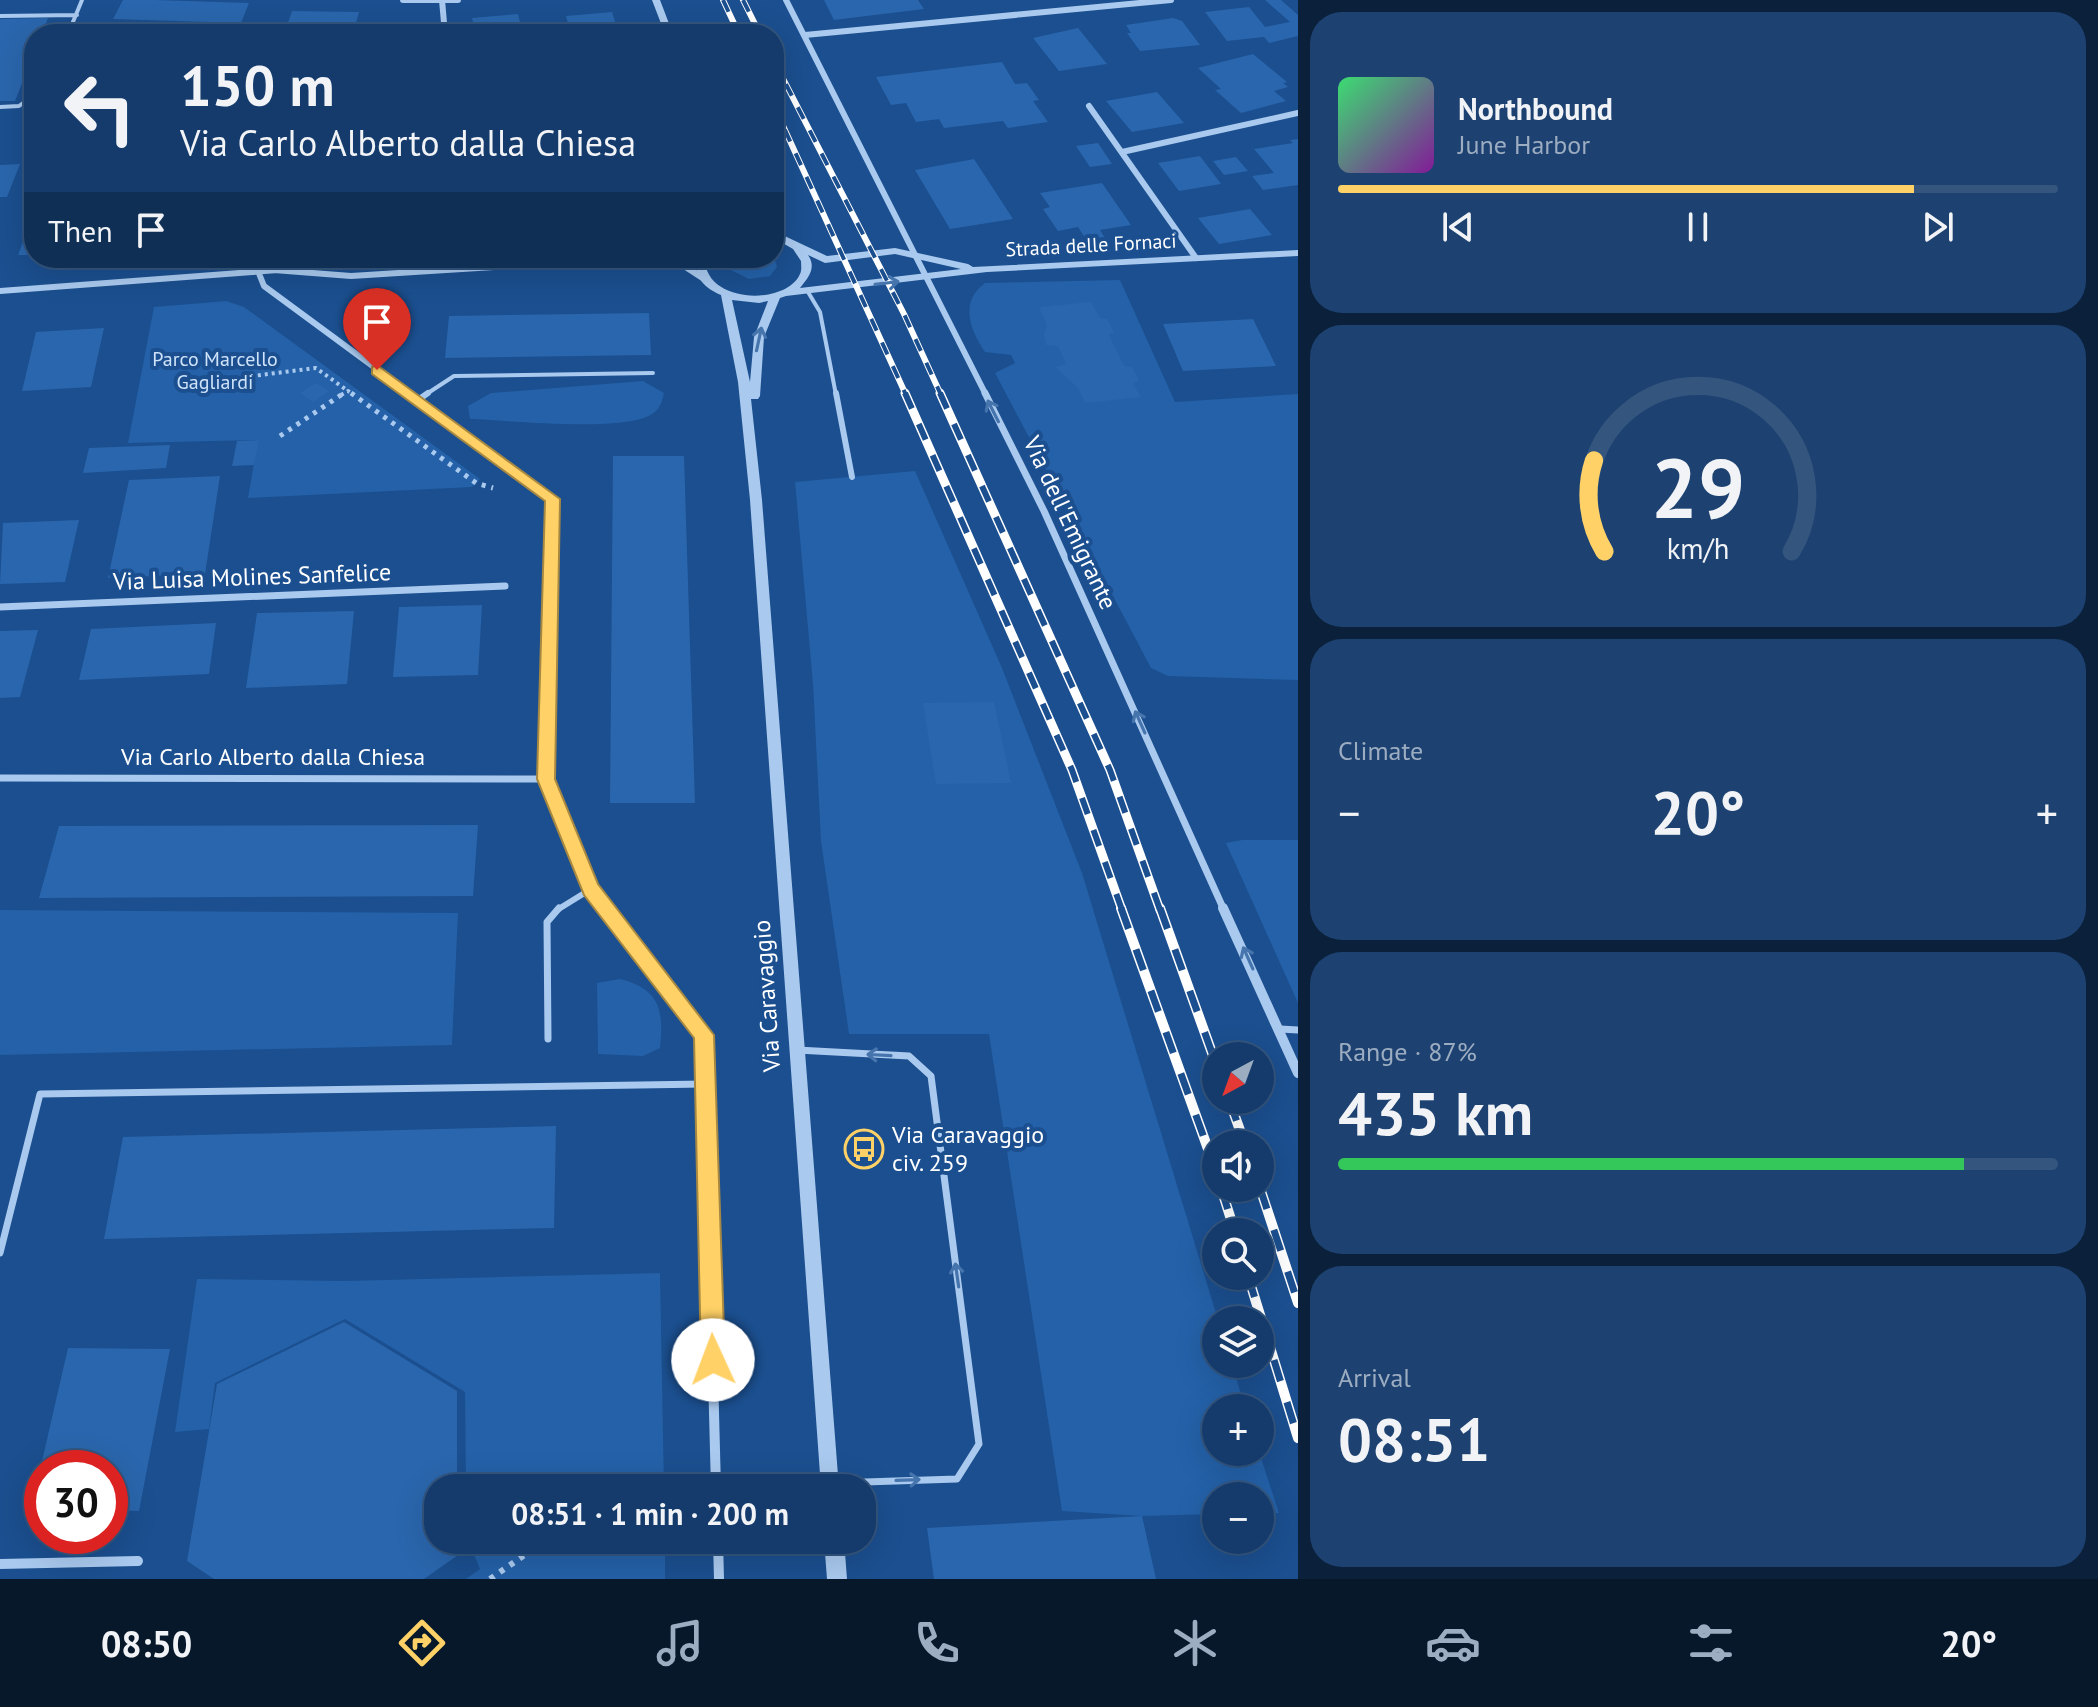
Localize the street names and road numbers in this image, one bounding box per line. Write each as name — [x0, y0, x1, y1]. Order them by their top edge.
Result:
street label: Strada delle Fornaci — [1005, 228, 1177, 262]
street label: Via dell'Emigrante — [1016, 430, 1124, 614]
street label: Via Luisa Molines Sanfelice — [111, 556, 392, 597]
street label: Via Carlo Alberto dalla Chiesa — [120, 741, 425, 772]
street label: Via Caravaggio — [746, 919, 787, 1074]

